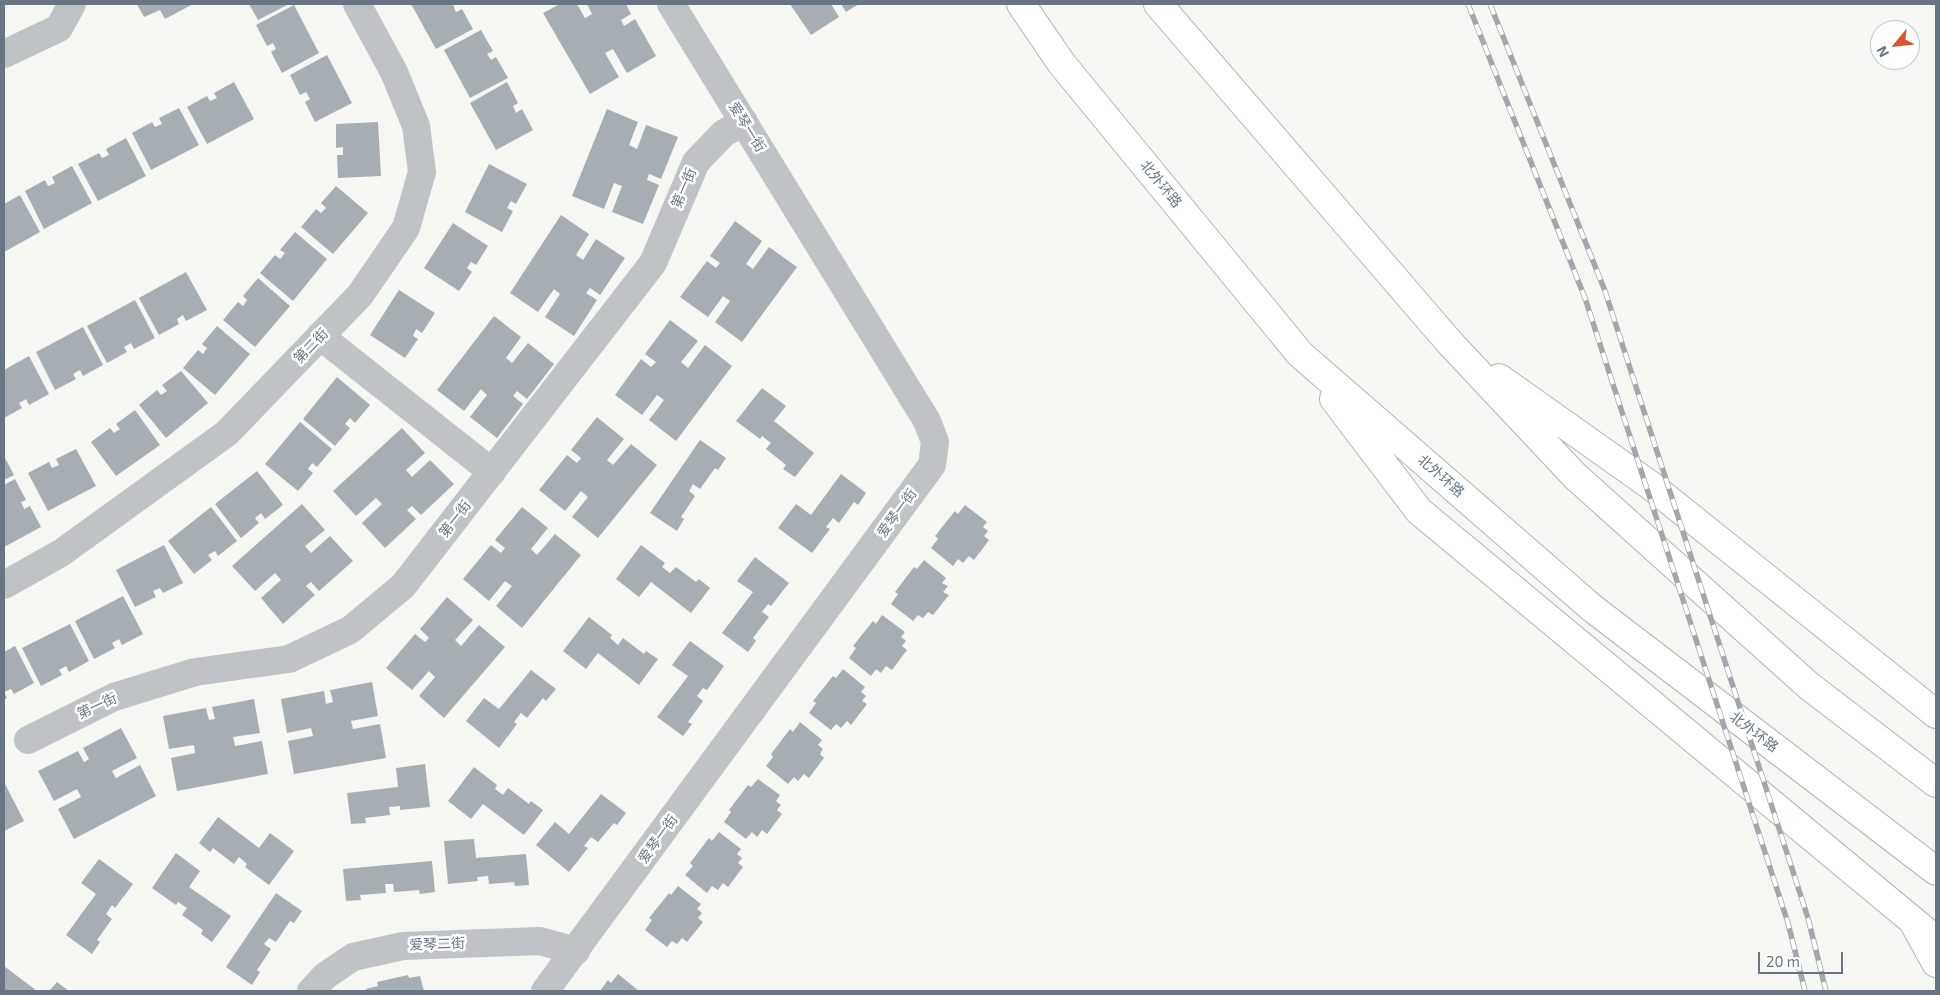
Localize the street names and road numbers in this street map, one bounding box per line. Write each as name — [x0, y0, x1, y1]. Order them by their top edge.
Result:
street label: 爱琴一街 — [725, 99, 769, 155]
street label: 北外环路 — [1137, 157, 1185, 211]
street label: 第一街 — [668, 165, 700, 211]
street label: 第二街 — [290, 325, 332, 367]
street label: 北外环路 — [1414, 451, 1468, 501]
street label: 爱琴一街 — [874, 485, 920, 541]
street label: 第一街 — [435, 497, 475, 541]
street label: 第一街 — [74, 690, 120, 722]
street label: 北外环路 — [1727, 708, 1781, 756]
street label: 爱琴一街 — [635, 811, 681, 867]
street label: 爱琴二街 — [409, 935, 465, 953]

